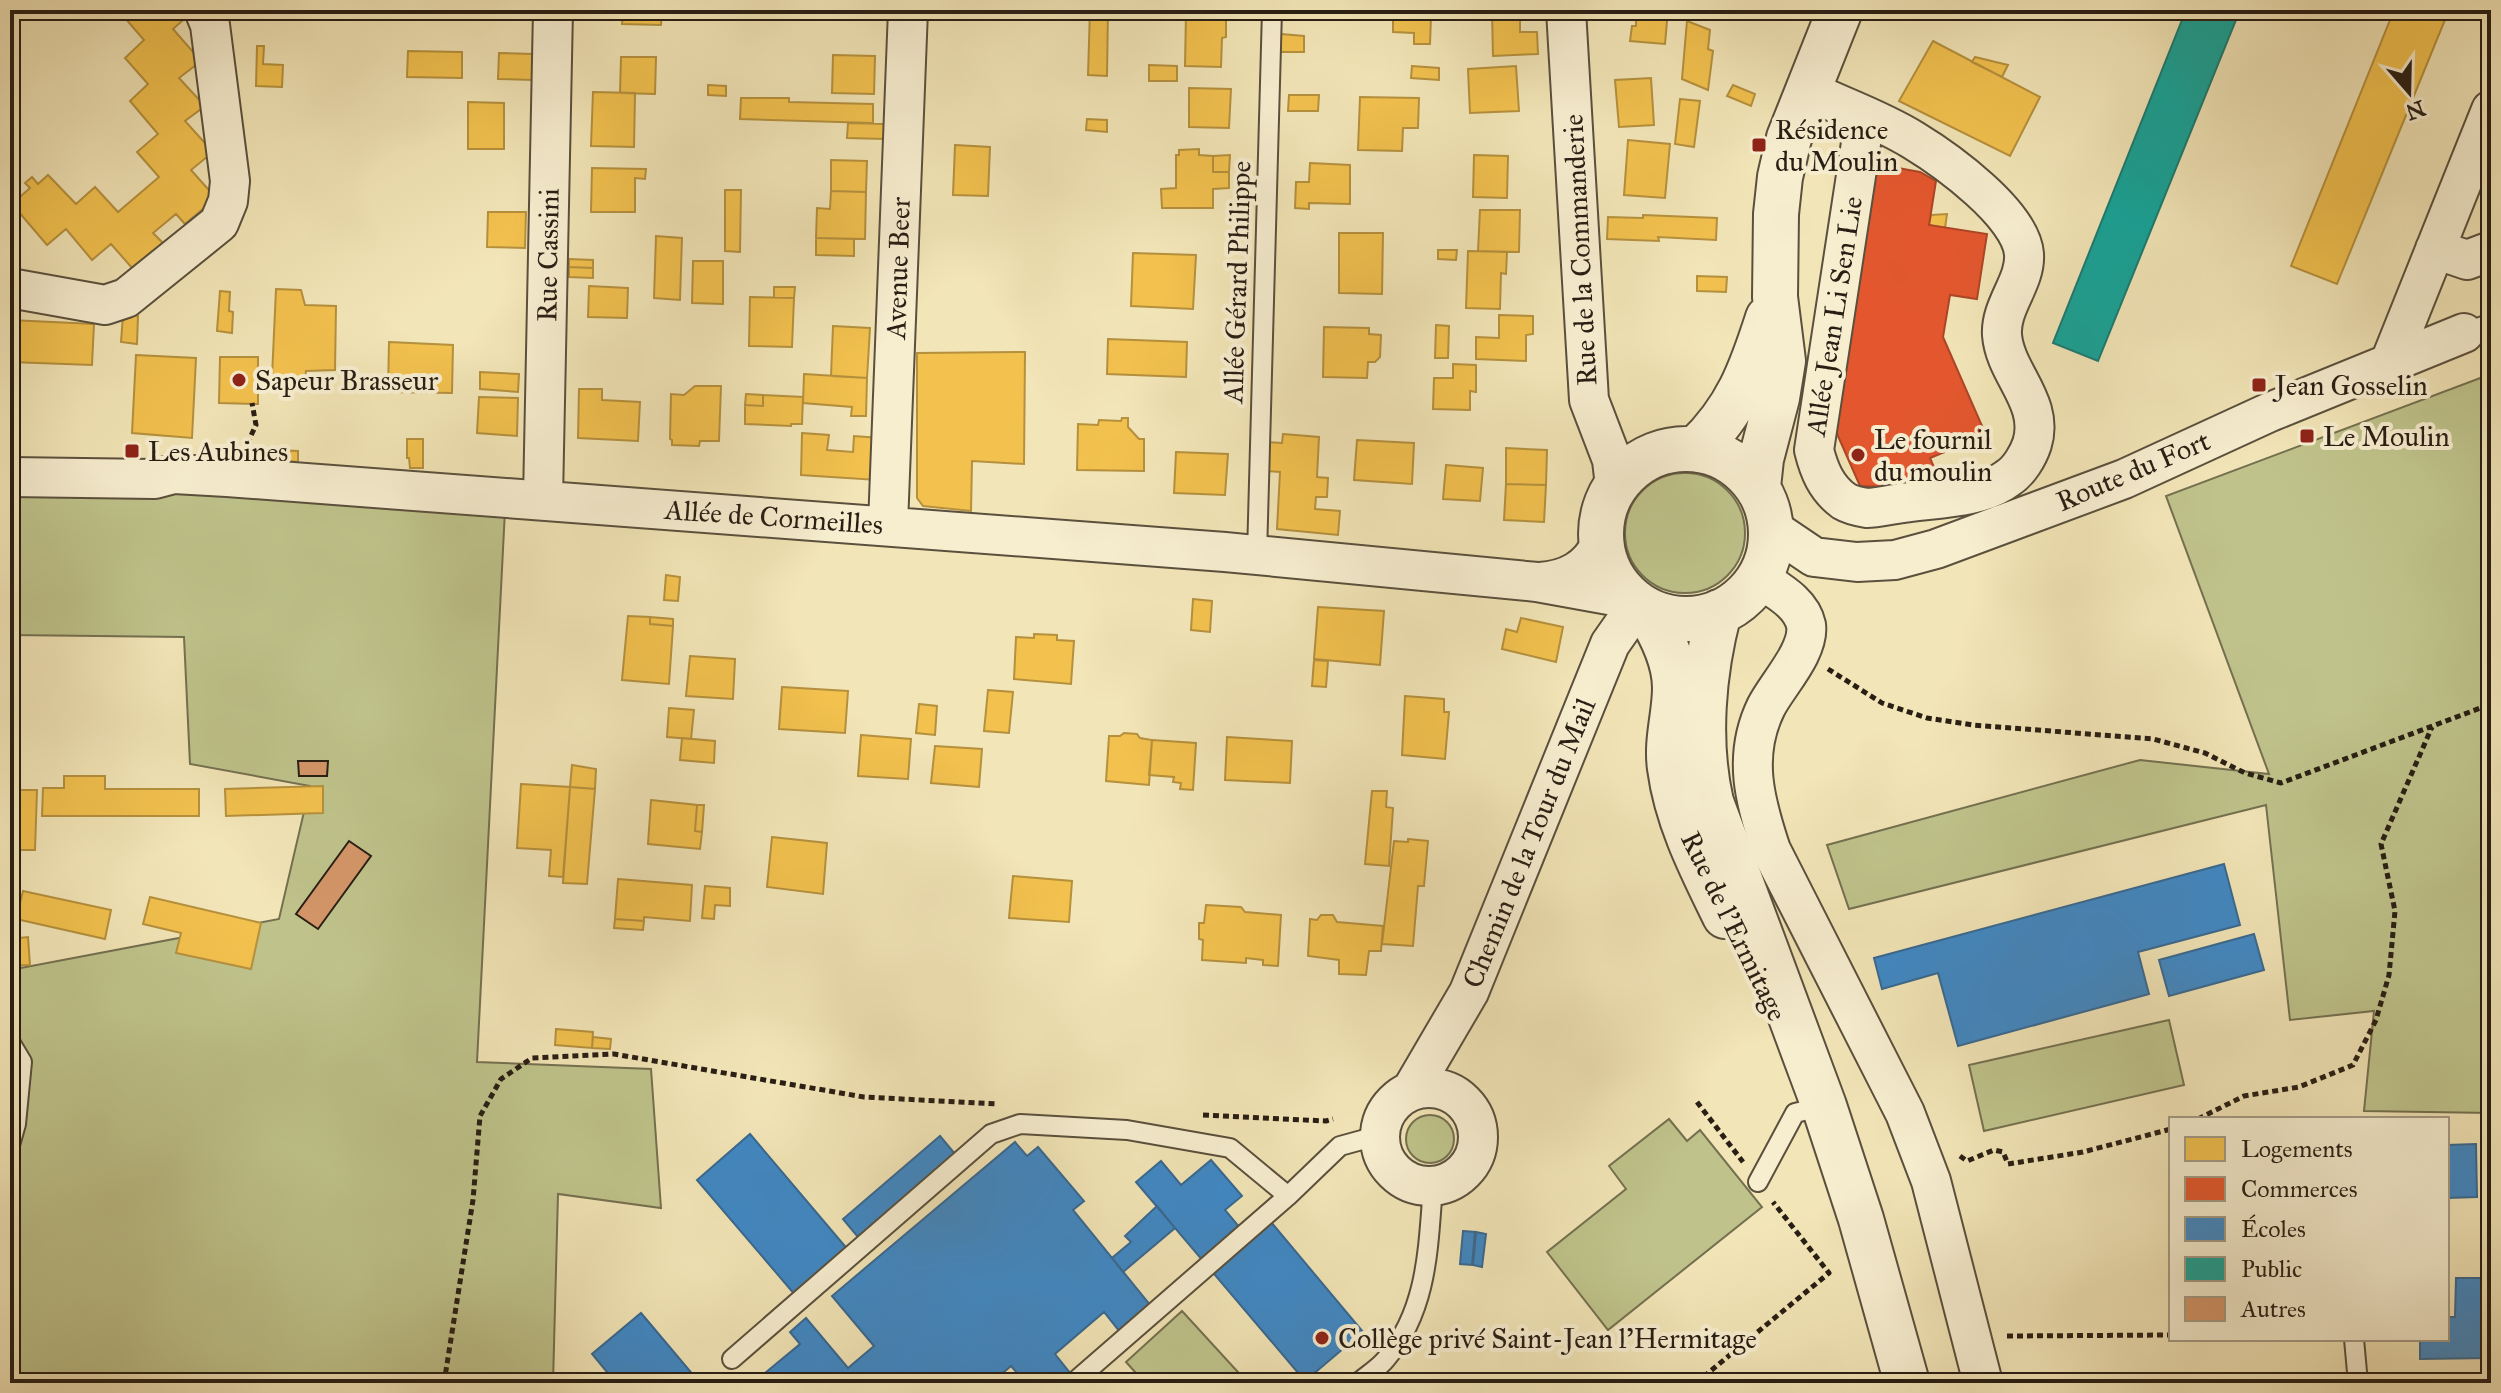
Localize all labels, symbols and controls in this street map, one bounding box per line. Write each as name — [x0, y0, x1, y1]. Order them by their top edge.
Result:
north arrow — [2369, 52, 2449, 132]
text: N — [2402, 94, 2429, 126]
place label: Résidence du Moulin — [1775, 112, 1898, 179]
street label: Rue de la Commanderie — [1555, 113, 1605, 387]
marker: Résidence du Moulin — [1750, 136, 1768, 154]
street label: Allée Gérard Philippe — [1215, 160, 1259, 405]
street label: Rue Cassini — [529, 187, 567, 322]
street label: Allée Jean Li Sen Lie — [1798, 194, 1870, 439]
street label: Avenue Beer — [878, 196, 918, 341]
place label: Sapeur Brasseur — [255, 363, 439, 398]
place label: Jean Gosselin — [2272, 368, 2428, 403]
marker: Sapeur Brasseur — [230, 371, 248, 389]
marker: Jean Gosselin — [2250, 376, 2268, 394]
place label: Le Moulin — [2323, 419, 2450, 454]
place label: Le fournil du moulin — [1874, 422, 1992, 489]
street label: Route du Fort — [2051, 423, 2215, 519]
marker: Le Moulin — [2298, 427, 2316, 445]
place label: Les Aubines — [148, 434, 288, 469]
marker: Les Aubines — [123, 442, 141, 460]
marker: Le fournil du moulin — [1849, 446, 1867, 464]
street label: Allée de Cormeilles — [663, 492, 884, 542]
street label: Chemin de la Tour du Mail — [1455, 693, 1603, 993]
street label: Rue de l'Ermitage — [1673, 826, 1795, 1026]
legend — [2169, 1117, 2449, 1341]
text: Logements — [2241, 1134, 2352, 1164]
text: Commerces — [2241, 1174, 2358, 1204]
text: Écoles — [2241, 1214, 2306, 1244]
text: Public — [2241, 1254, 2302, 1284]
text: Autres — [2240, 1294, 2306, 1324]
place label: Collège privé Saint-Jean l'Hermitage — [1338, 1321, 1757, 1356]
marker: Collège privé Saint-Jean l'Hermitage — [1313, 1329, 1331, 1347]

